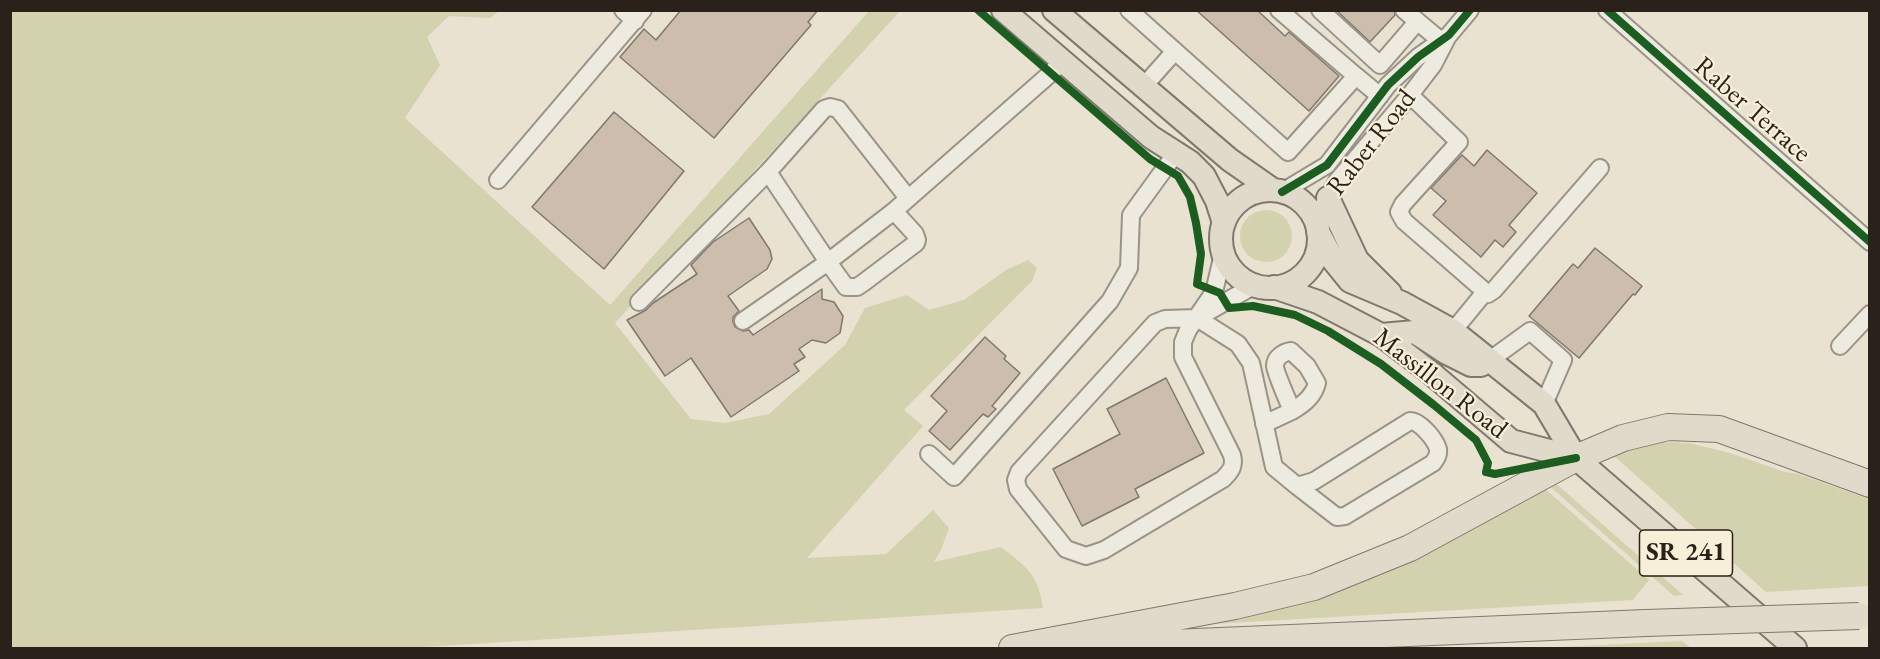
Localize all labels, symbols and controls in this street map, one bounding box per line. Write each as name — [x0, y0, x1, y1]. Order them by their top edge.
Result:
street label: Raber Terrace — [1687, 50, 1817, 170]
street label: Raber Road — [1321, 84, 1423, 202]
street label: Massillon Road — [1367, 322, 1513, 446]
road number: SR 241 — [1640, 530, 1732, 576]

